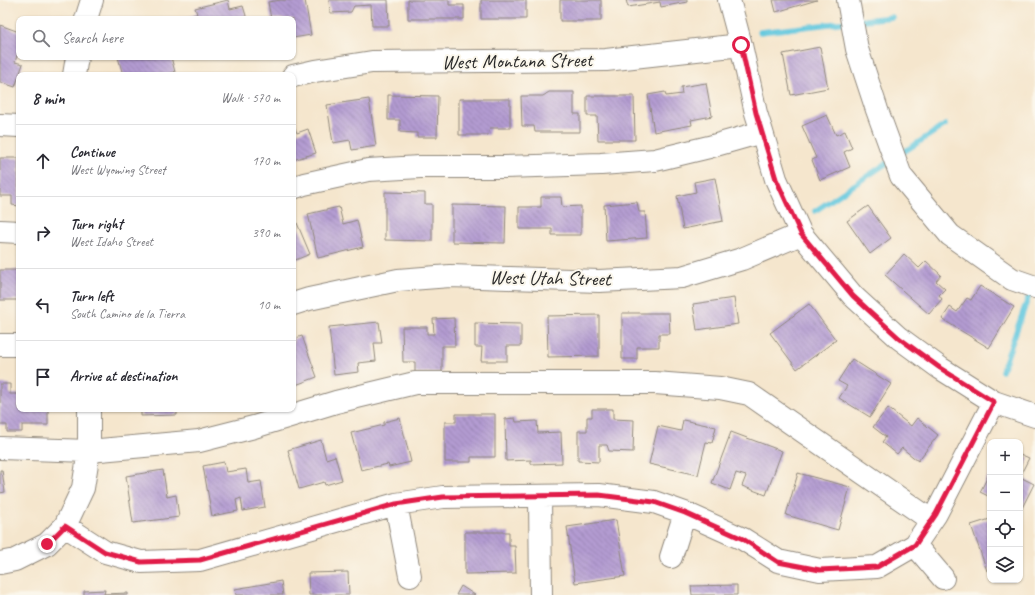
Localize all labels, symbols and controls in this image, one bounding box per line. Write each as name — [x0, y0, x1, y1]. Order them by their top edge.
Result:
search box — [16, 16, 296, 60]
icon: search — [30, 27, 52, 49]
text: Search here — [62, 29, 123, 48]
route start — [732, 36, 750, 54]
street label: West Montana Street — [442, 47, 595, 75]
text: 8 min — [32, 88, 65, 109]
text: Walk · 570 m — [221, 90, 280, 106]
text: Continue — [70, 143, 115, 162]
icon: ahead — [32, 150, 54, 172]
text: 170 m — [252, 153, 280, 169]
text: West Wyoming Street — [70, 162, 166, 178]
text: Turn right — [70, 215, 123, 234]
icon: right — [32, 222, 54, 244]
text: 390 m — [252, 225, 280, 241]
text: West Idaho Street — [70, 234, 153, 250]
street label: West Utah Street — [489, 264, 613, 292]
text: Turn left — [70, 287, 113, 306]
icon: left — [32, 294, 54, 316]
text: 10 m — [258, 297, 280, 313]
text: South Camino de la Tierra — [70, 306, 185, 322]
icon: arrive — [32, 366, 54, 388]
text: Arrive at destination — [70, 367, 177, 386]
map controls — [987, 439, 1023, 583]
button: + — [987, 439, 1023, 475]
button: − — [987, 475, 1023, 511]
button: locate — [987, 511, 1023, 547]
route end — [38, 535, 56, 553]
button: layers — [987, 547, 1023, 583]

